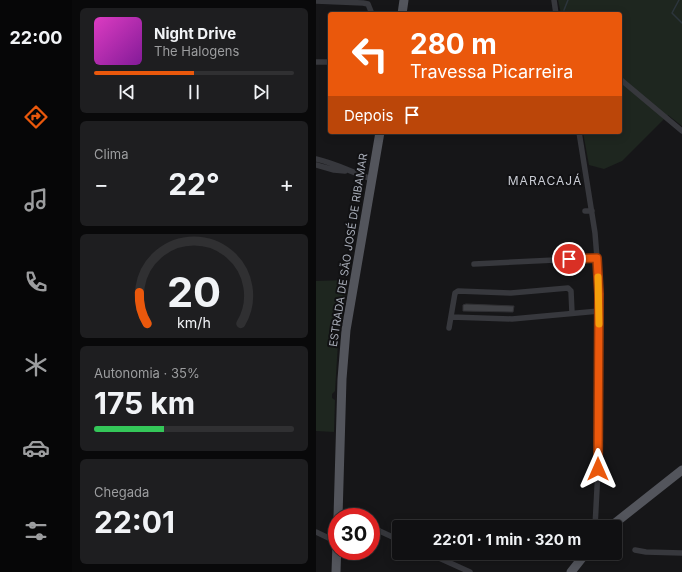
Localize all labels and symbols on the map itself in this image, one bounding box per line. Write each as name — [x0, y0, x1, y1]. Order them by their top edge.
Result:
street label: ESTRADA DE SÃO JOSÉ DE RIBAMAR — [326, 152, 370, 348]
district label: MARACAJÁ — [508, 173, 582, 188]
pin — [552, 242, 586, 276]
position arrow — [577, 448, 619, 490]
speed limit sign: 30 — [328, 508, 380, 560]

